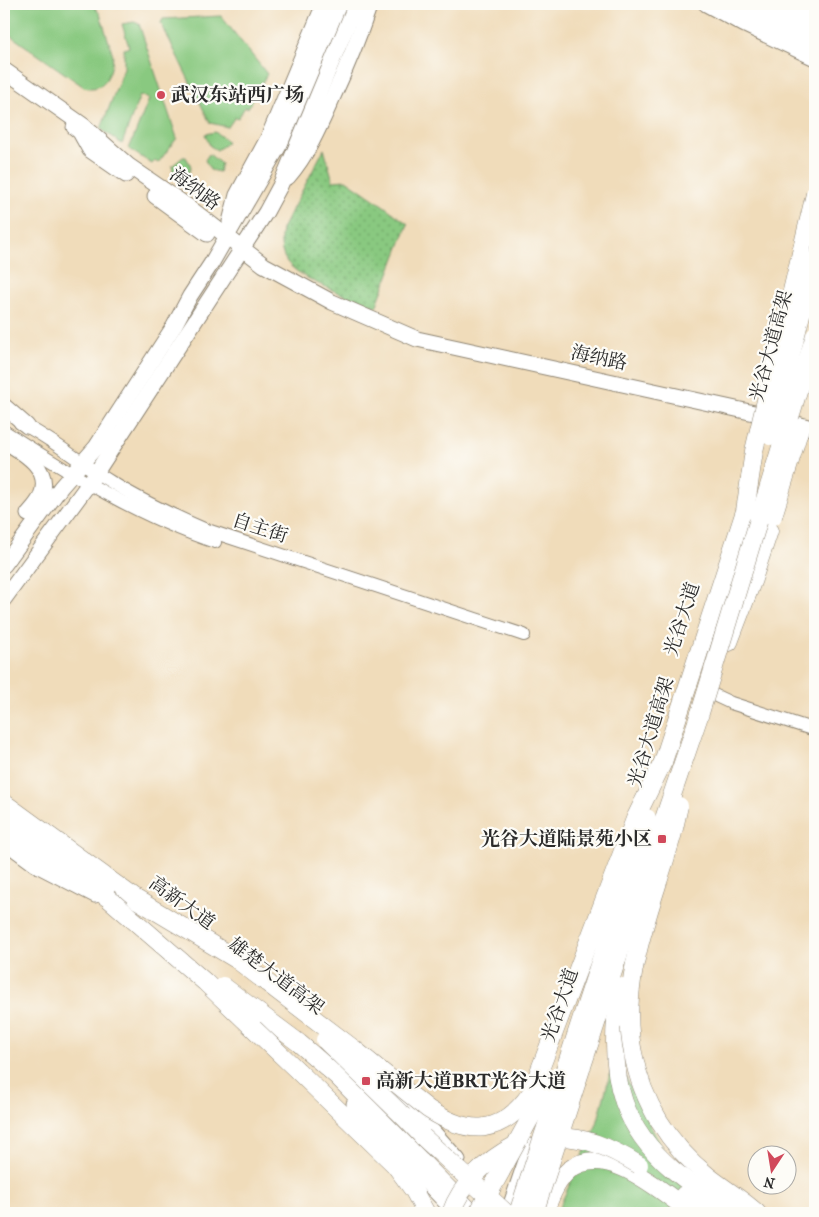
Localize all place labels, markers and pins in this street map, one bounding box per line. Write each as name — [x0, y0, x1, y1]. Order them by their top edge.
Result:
place label: 武汉东站西广场 — [171, 84, 304, 106]
marker: 武汉东站西广场 — [155, 89, 167, 101]
place label: 光谷大道陆景苑小区 — [481, 828, 652, 850]
marker: 光谷大道陆景苑小区 — [656, 833, 668, 845]
place label: 高新大道BRT光谷大道 — [376, 1070, 566, 1092]
marker: 高新大道BRT光谷大道 — [360, 1075, 372, 1087]

